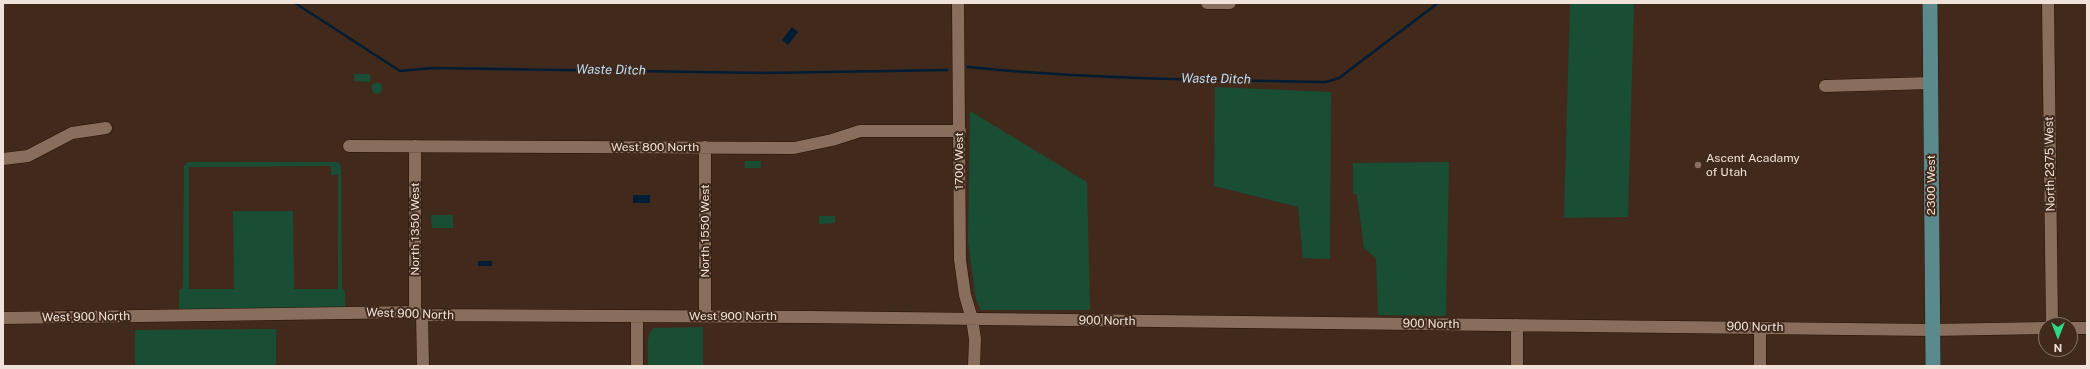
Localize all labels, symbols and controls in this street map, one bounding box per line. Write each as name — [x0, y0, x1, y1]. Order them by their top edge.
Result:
water label: Waste Ditch — [576, 62, 646, 78]
water label: Waste Ditch — [1181, 71, 1251, 87]
street label: North 2375 West — [2042, 116, 2058, 212]
street label: 1700 West — [952, 132, 966, 190]
street label: West 800 North — [611, 140, 699, 154]
place label: Ascent Acadamy of Utah — [1706, 151, 1800, 179]
street label: 2300 West — [1924, 155, 1938, 215]
marker: Ascent Acadamy of Utah — [1693, 160, 1703, 170]
street label: North 1350 West — [408, 182, 422, 276]
street label: North 1550 West — [698, 184, 712, 278]
street label: West 900 North — [366, 305, 454, 323]
street label: West 900 North — [42, 309, 130, 325]
street label: West 900 North — [689, 309, 777, 323]
street label: 900 North — [1078, 313, 1136, 329]
street label: 900 North — [1402, 316, 1460, 332]
north arrow — [2038, 317, 2078, 357]
street label: 900 North — [1726, 319, 1784, 335]
text: N — [2054, 342, 2062, 354]

